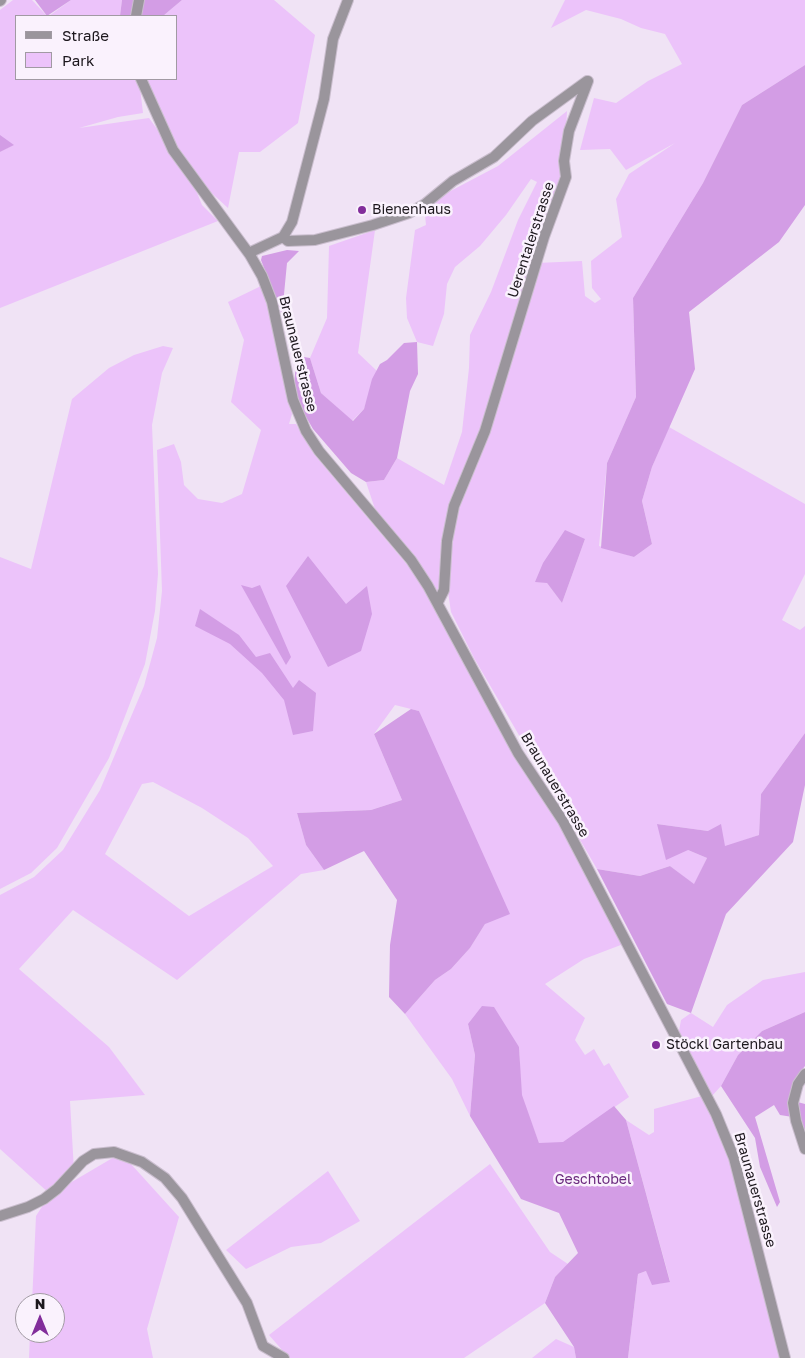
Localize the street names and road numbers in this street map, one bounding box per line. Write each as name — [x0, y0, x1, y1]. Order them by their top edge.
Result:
street label: Uerentalerstrasse — [504, 180, 558, 300]
street label: Braunauerstrasse — [275, 294, 321, 414]
street label: Braunauerstrasse — [517, 730, 593, 840]
street label: Braunauerstrasse — [731, 1131, 779, 1249]

